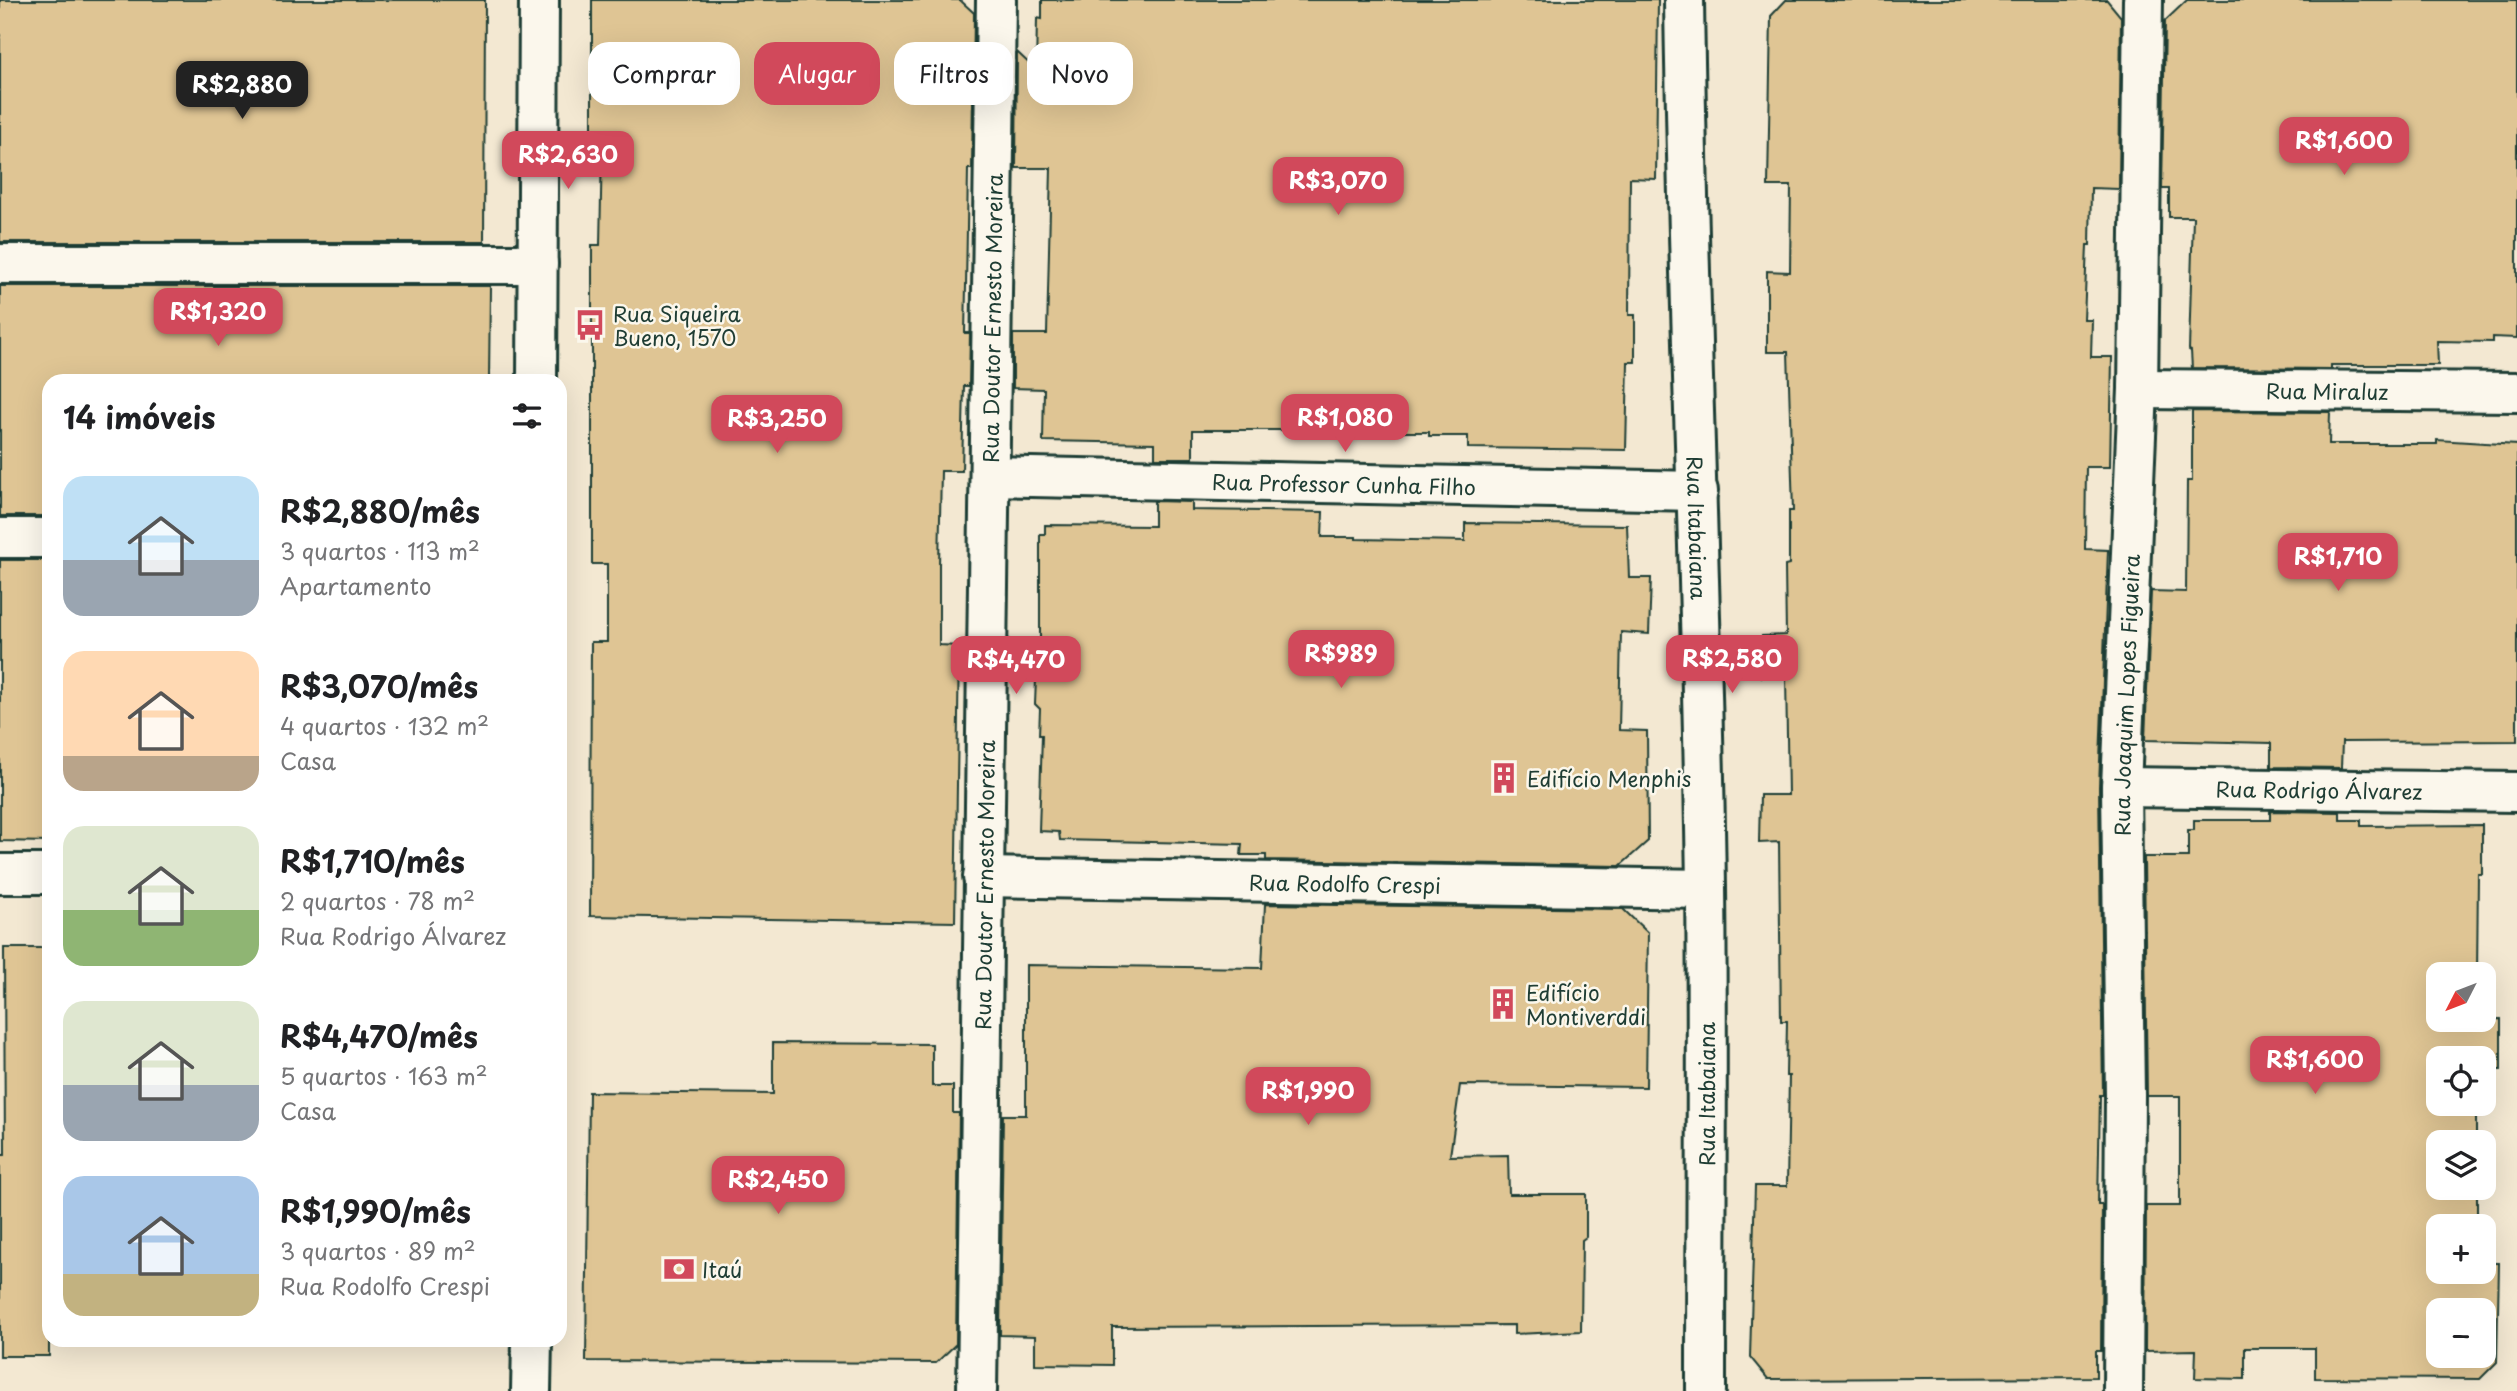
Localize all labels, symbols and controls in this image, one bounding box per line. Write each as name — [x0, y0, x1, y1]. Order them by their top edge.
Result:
chip: Comprar — [588, 42, 740, 105]
chip: Alugar — [754, 42, 880, 105]
chip: Filtros — [894, 42, 1013, 105]
chip: Novo — [1027, 42, 1133, 105]
pin: R$2,880 — [177, 61, 307, 121]
text: R$2,880 — [192, 66, 292, 101]
pin: R$1,600 — [2279, 118, 2409, 177]
text: R$1,600 — [2295, 122, 2393, 157]
pin: R$2,630 — [503, 132, 633, 191]
text: R$2,630 — [518, 136, 618, 171]
pin: R$3,070 — [1273, 158, 1403, 217]
text: R$3,070 — [1289, 162, 1387, 197]
street label: Rua Doutor Ernesto Moreira — [974, 172, 1010, 463]
pin: R$1,320 — [153, 288, 283, 348]
text: R$1,320 — [170, 293, 266, 328]
place label: Rua Siqueira Bueno, 1570 — [613, 297, 742, 353]
bus stop icon: Rua Siqueira Bueno, 1570 — [573, 308, 607, 342]
street label: Rua Miraluz — [2266, 374, 2388, 407]
text: 14 imóveis — [63, 394, 216, 439]
pin: R$1,080 — [1280, 394, 1410, 454]
pin: R$3,250 — [712, 396, 842, 455]
icon: filters — [508, 397, 546, 435]
text: R$1,080 — [1297, 399, 1393, 434]
text: R$3,250 — [727, 400, 827, 435]
street label: Rua Itabaiana — [1679, 455, 1716, 601]
street label: Rua Professor Cunha Filho — [1212, 465, 1476, 502]
text: R$2,880/mês — [280, 488, 480, 533]
icon: home — [119, 504, 203, 588]
text: 3 quartos · 113 m² — [280, 533, 480, 568]
pin: R$1,710 — [2273, 534, 2403, 593]
text: R$1,710 — [2294, 538, 2382, 573]
street label: Rua Joaquim Lopes Figueira — [2105, 553, 2147, 836]
text: Apartamento — [280, 568, 432, 603]
pin: R$989 — [1292, 630, 1390, 690]
text: R$989 — [1304, 635, 1378, 670]
pin: R$4,470 — [951, 636, 1081, 696]
pin: R$2,580 — [1667, 636, 1797, 695]
text: R$2,580 — [1682, 640, 1782, 675]
text: R$4,470 — [967, 641, 1065, 676]
text: R$3,070/mês — [280, 663, 478, 708]
icon: home — [119, 679, 203, 763]
text: 4 quartos · 132 m² — [280, 708, 489, 743]
street label: Rua Doutor Ernesto Moreira — [966, 739, 1002, 1030]
text: Casa — [280, 743, 336, 778]
building icon: Edifício Menphis — [1487, 761, 1521, 795]
place label: Edifício Menphis — [1527, 762, 1691, 794]
street label: Rua Rodrigo Álvarez — [2216, 772, 2422, 807]
text: R$1,710/mês — [280, 838, 465, 883]
icon: home — [119, 854, 203, 938]
street label: Rua Rodolfo Crespi — [1249, 865, 1441, 901]
text: 2 quartos · 78 m² — [280, 883, 475, 918]
text: Rua Rodrigo Álvarez — [280, 918, 506, 953]
north arrow — [2426, 962, 2496, 1032]
map controls — [2426, 962, 2496, 1368]
place label: Edifício Montiverddi — [1526, 976, 1646, 1032]
building icon: Edifício Montiverddi — [1486, 987, 1520, 1021]
text: R$4,470/mês — [280, 1013, 478, 1058]
street label: Rua Itabaiana — [1690, 1022, 1722, 1166]
icon: home — [119, 1029, 203, 1113]
pin: R$1,600 — [2250, 1036, 2380, 1096]
text: R$1,600 — [2266, 1041, 2364, 1076]
button: locate — [2426, 1046, 2496, 1116]
text: 5 quartos · 163 m² — [280, 1058, 488, 1093]
pin: R$1,990 — [1243, 1068, 1373, 1127]
text: R$1,990 — [1262, 1072, 1354, 1107]
text: Casa — [280, 1093, 336, 1128]
button: layers — [2426, 1130, 2496, 1200]
pin: R$2,450 — [713, 1156, 843, 1216]
text: R$2,450 — [728, 1161, 828, 1196]
text: R$1,990/mês — [280, 1188, 471, 1233]
icon: home — [119, 1204, 203, 1288]
button: + — [2426, 1214, 2496, 1284]
text: 3 quartos · 89 m² — [280, 1233, 476, 1268]
bank icon: Itaú — [662, 1252, 696, 1286]
place label: Itaú — [702, 1253, 742, 1285]
text: Rua Rodolfo Crespi — [280, 1268, 490, 1303]
button: − — [2426, 1298, 2496, 1368]

